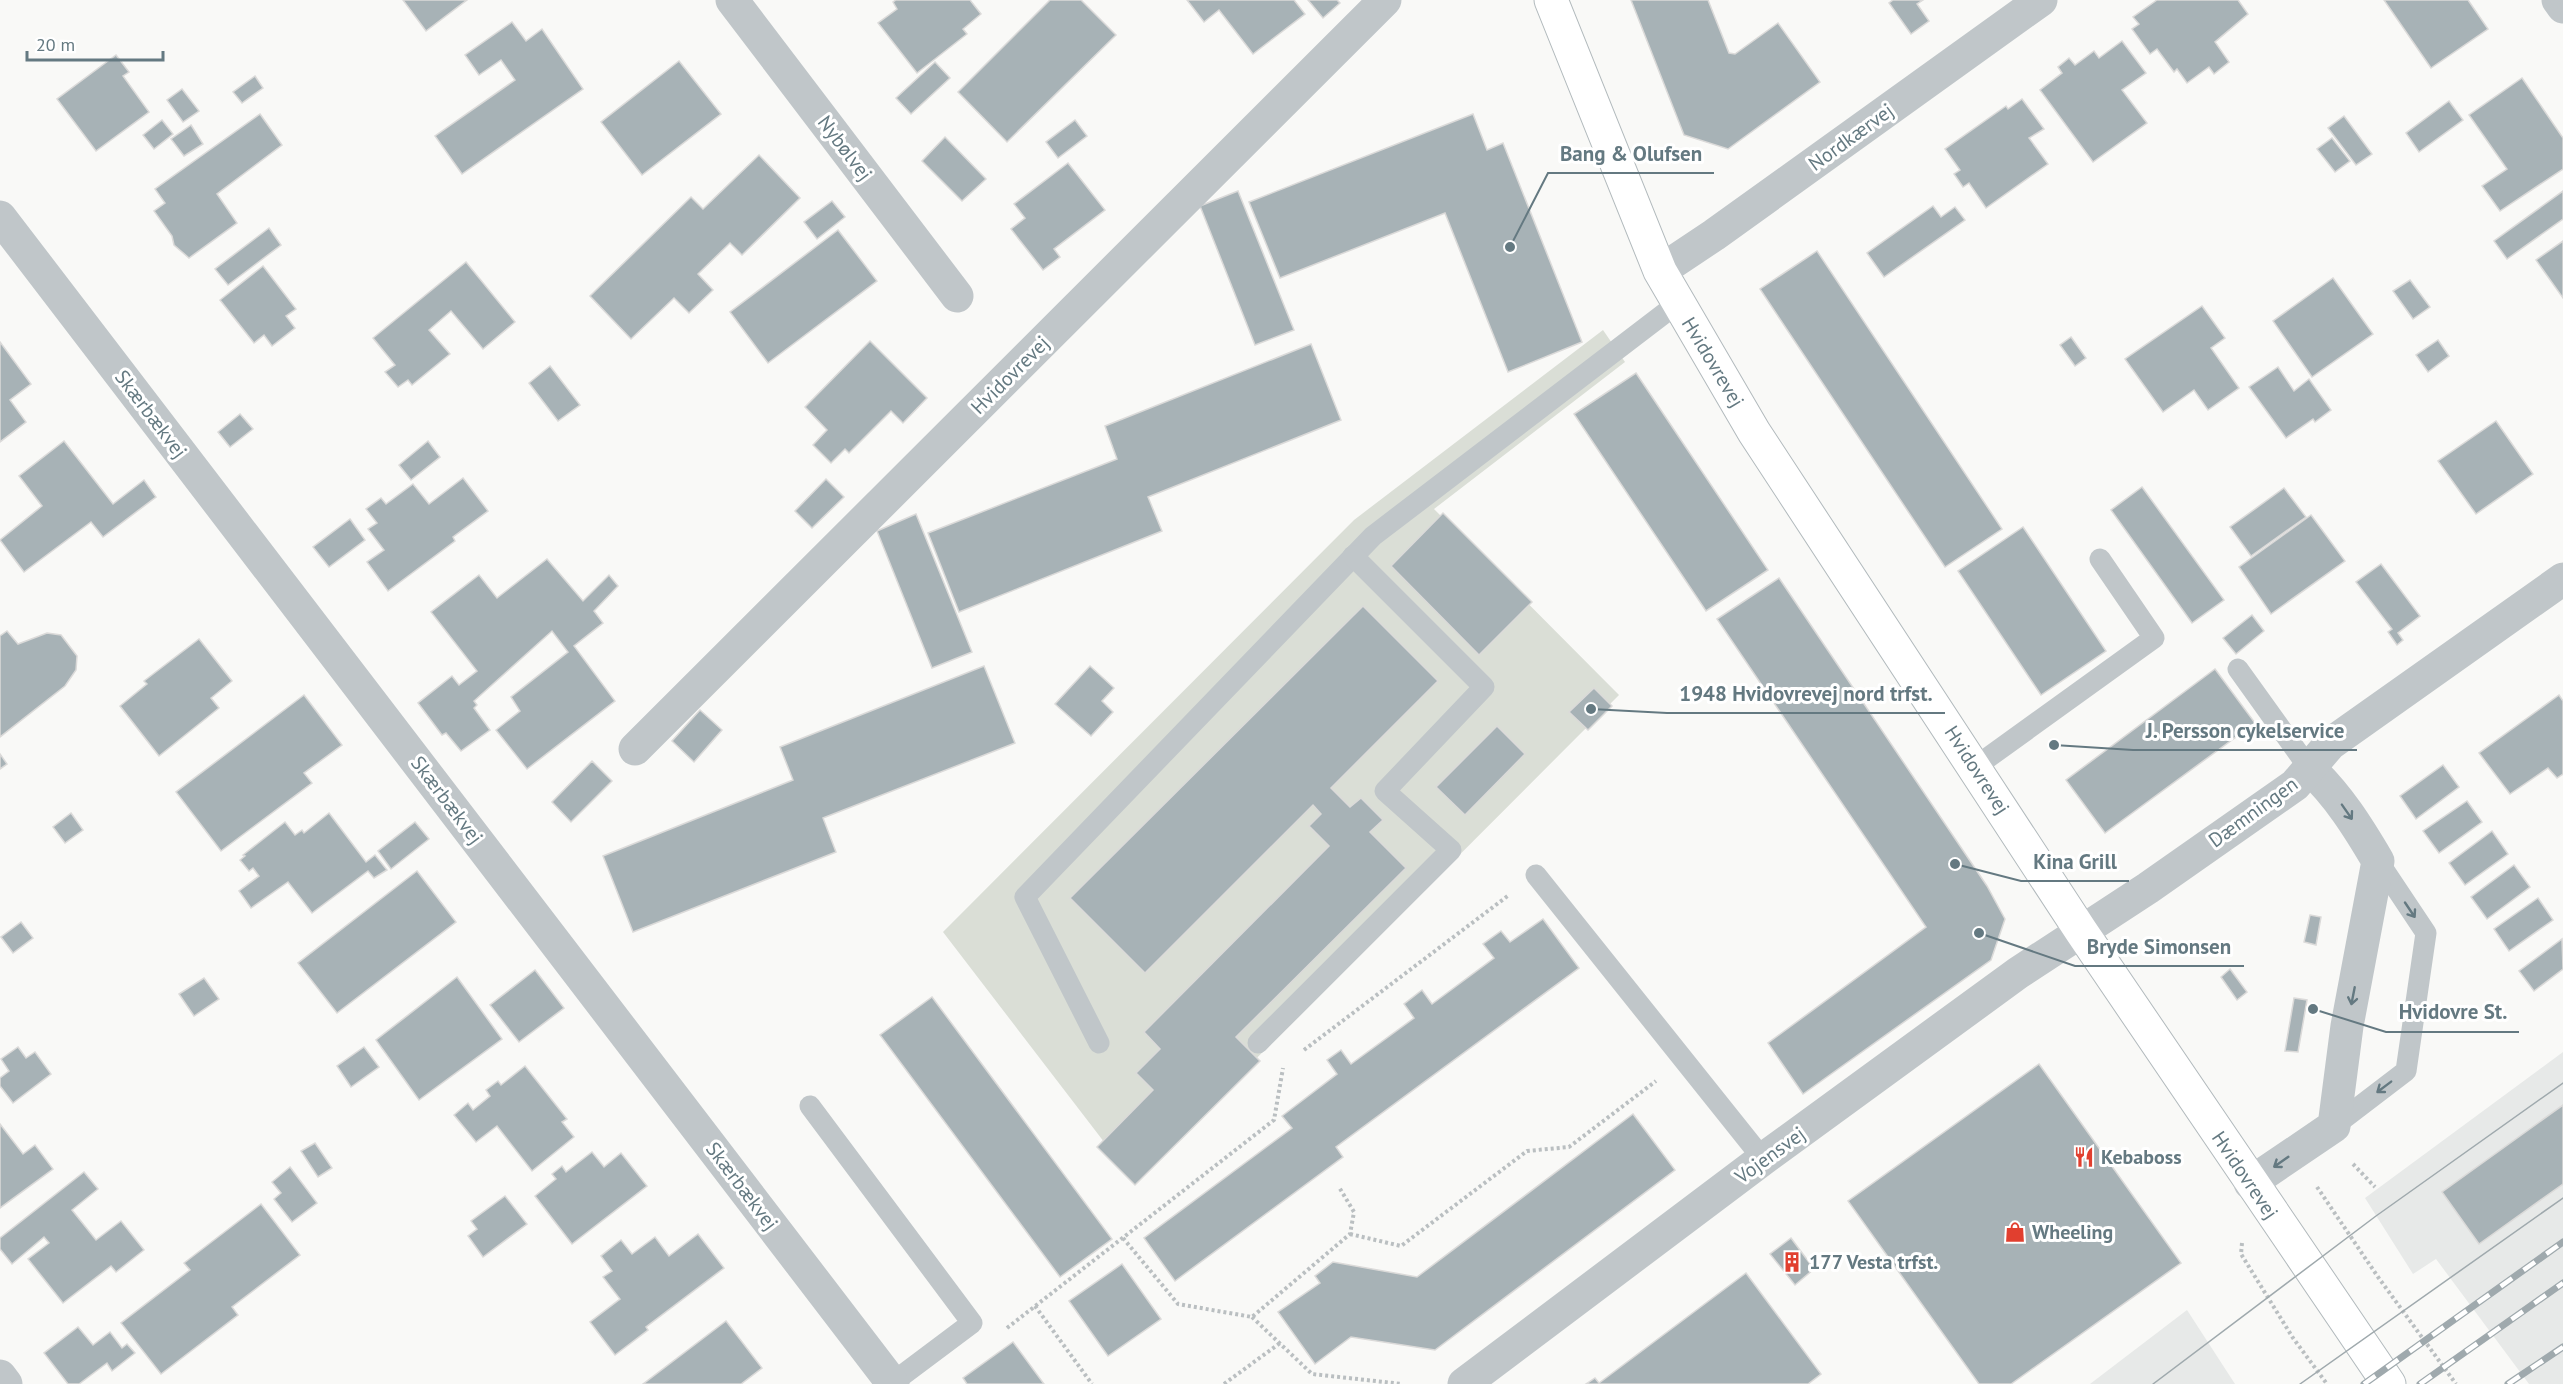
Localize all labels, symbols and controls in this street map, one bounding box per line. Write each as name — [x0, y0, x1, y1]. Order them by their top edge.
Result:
scale bar — [27, 24, 164, 62]
text: 20 m — [36, 33, 75, 56]
street label: Nordkærvej — [1803, 97, 1899, 177]
street label: Nybølvej — [812, 110, 878, 186]
callout: Bang & Olufsen — [1548, 134, 1714, 173]
text: Bang & Olufsen — [1560, 140, 1702, 167]
street label: Hvidovrevej — [1676, 312, 1750, 412]
street label: Hvidovrevej — [965, 330, 1055, 420]
street label: Skærbækvej — [109, 365, 193, 463]
callout: 1948 Hvidovrevej nord trfst. — [1667, 674, 1945, 713]
text: 1948 Hvidovrevej nord trfst. — [1679, 680, 1933, 707]
callout: J. Persson cykelservice — [2133, 711, 2357, 750]
text: J. Persson cykelservice — [2145, 717, 2344, 744]
street label: Hvidovrevej — [1939, 721, 2015, 819]
street label: Skærbækvej — [405, 751, 489, 849]
street label: Dæmningen — [2203, 771, 2303, 853]
one-way arrow — [2341, 803, 2353, 819]
callout: Kina Grill — [2021, 842, 2129, 881]
text: Kina Grill — [2033, 848, 2118, 875]
one-way arrow — [2404, 901, 2417, 918]
callout: Bryde Simonsen — [2075, 927, 2244, 966]
text: Bryde Simonsen — [2087, 933, 2231, 960]
one-way arrow — [2347, 985, 2358, 1005]
callout: Hvidovre St. — [2386, 993, 2519, 1032]
text: Hvidovre St. — [2399, 998, 2507, 1025]
one-way arrow — [2376, 1081, 2392, 1094]
street label: Vojensvej — [1729, 1121, 1810, 1190]
street label: Hvidovrevej — [2206, 1126, 2284, 1224]
street label: Skærbækvej — [700, 1137, 784, 1235]
place label: Kebaboss — [2101, 1144, 2182, 1170]
restaurant icon: Kebaboss — [2072, 1145, 2096, 1169]
one-way arrow — [2274, 1156, 2290, 1168]
place label: Wheeling — [2032, 1219, 2113, 1245]
shop icon: Wheeling — [2003, 1220, 2027, 1244]
place label: 177 Vesta trfst. — [1809, 1249, 1938, 1275]
building icon: 177 Vesta trfst. — [1780, 1250, 1804, 1274]

